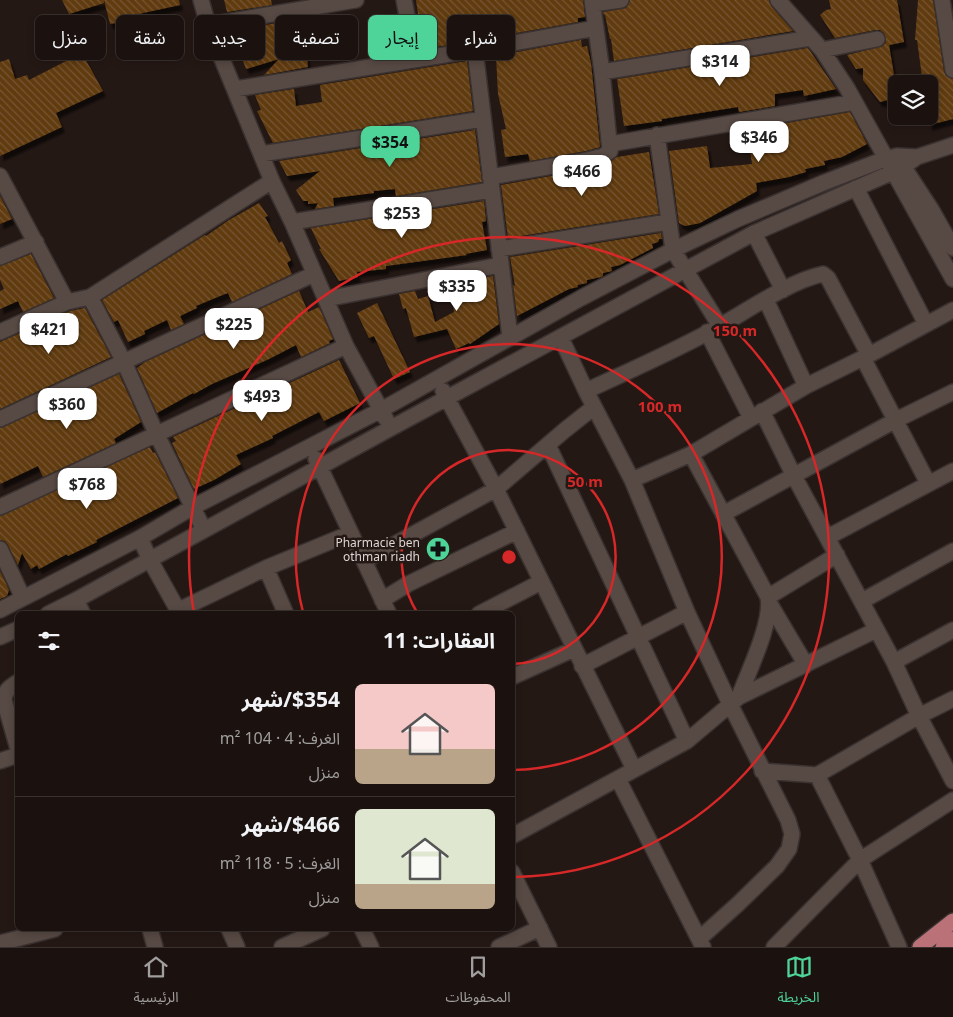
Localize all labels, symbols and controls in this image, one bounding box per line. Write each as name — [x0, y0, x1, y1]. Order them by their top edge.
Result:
chip: منزل — [35, 15, 106, 60]
chip: شقة — [116, 15, 184, 60]
chip: جديد — [194, 15, 265, 60]
chip: تصفية — [275, 15, 358, 60]
chip: إيجار — [368, 15, 437, 60]
chip: شراء — [447, 15, 515, 60]
pin: $314 — [690, 44, 750, 87]
text: $314 — [702, 50, 738, 72]
map controls — [888, 75, 938, 125]
button: layers — [888, 75, 938, 125]
pin: $346 — [729, 120, 789, 163]
pin: $354 — [360, 126, 420, 168]
text: $346 — [741, 126, 777, 148]
text: $354 — [372, 131, 408, 153]
pin: $466 — [552, 154, 612, 197]
text: $466 — [564, 160, 600, 182]
pin: $253 — [372, 196, 432, 239]
text: $253 — [384, 202, 420, 224]
pin: $335 — [427, 270, 487, 312]
text: $335 — [439, 275, 475, 297]
pin: $225 — [204, 308, 264, 350]
pin: $421 — [19, 312, 79, 355]
text: $225 — [216, 313, 252, 335]
text: $421 — [31, 318, 67, 340]
text: 150 m — [713, 320, 757, 340]
pin: $493 — [232, 380, 292, 422]
text: $493 — [244, 385, 280, 407]
pin: $360 — [37, 388, 97, 430]
text: $360 — [49, 393, 85, 415]
text: 100 m — [638, 396, 682, 416]
pin: $768 — [57, 468, 117, 510]
text: 50 m — [567, 471, 603, 491]
text: $768 — [69, 473, 105, 495]
place label: Pharmacie ben othman riadh — [335, 534, 420, 565]
pharmacy icon: Pharmacie ben othman riadh — [425, 536, 451, 562]
centre of rings — [500, 548, 518, 566]
text: العقارات: 11 — [383, 626, 495, 654]
icon: filters — [35, 627, 63, 655]
text: $354/شهر — [242, 685, 340, 713]
icon: home — [395, 704, 455, 764]
text: الغرف: 4 · 104 m² — [220, 727, 340, 749]
text: منزل — [309, 761, 340, 783]
text: $466/شهر — [242, 810, 340, 838]
icon: home — [395, 829, 455, 889]
text: الغرف: 5 · 118 m² — [220, 852, 340, 874]
text: منزل — [309, 886, 340, 908]
tab: الرئيسية — [134, 953, 179, 1012]
tab: المحفوظات — [446, 953, 511, 1012]
tab: الخريطة — [778, 953, 820, 1012]

